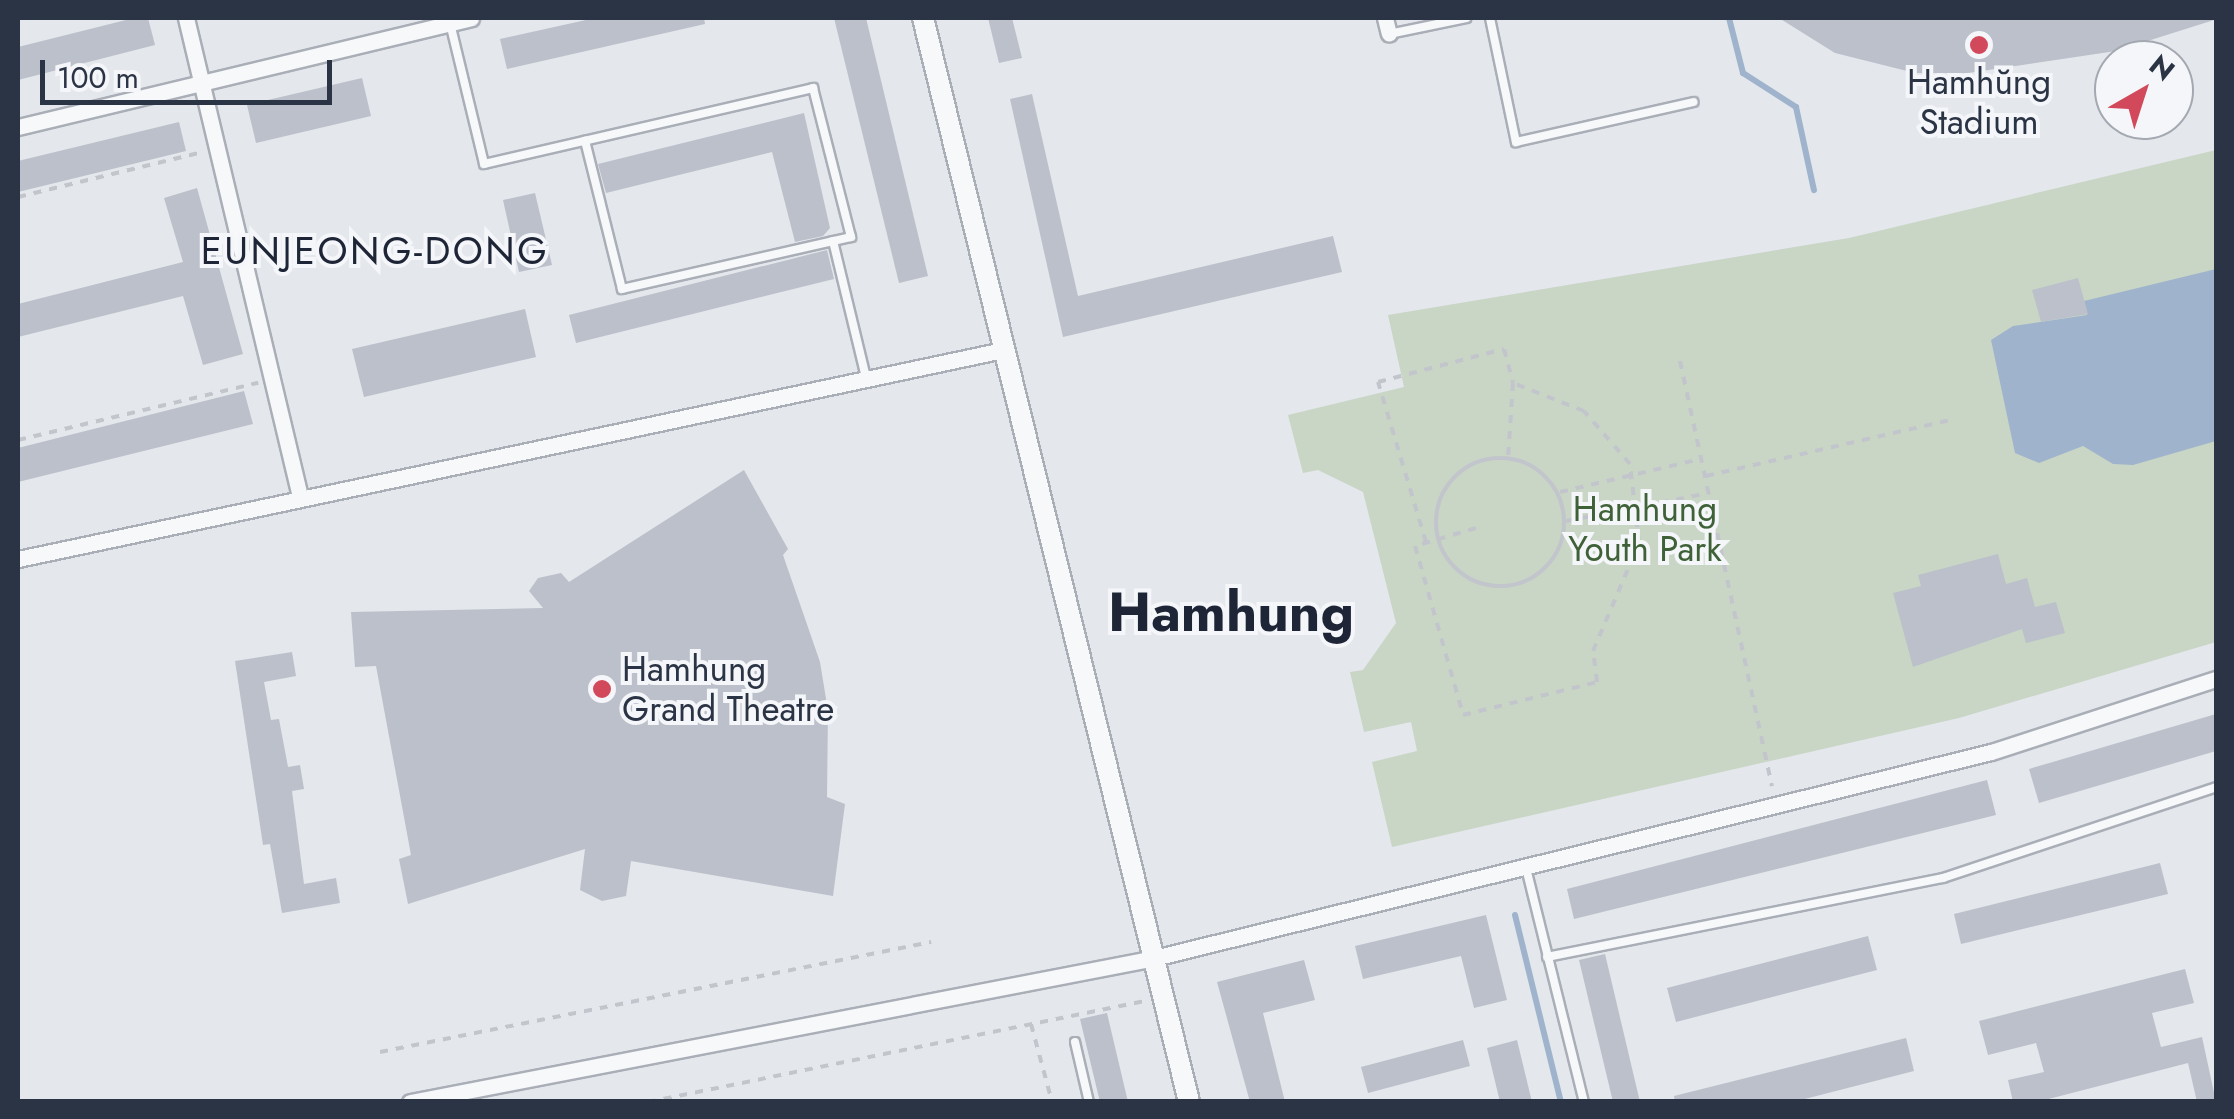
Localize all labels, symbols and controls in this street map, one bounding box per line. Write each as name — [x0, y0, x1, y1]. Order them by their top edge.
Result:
marker: Hamhŭng Stadium — [1968, 34, 1990, 56]
scale bar — [45, 40, 338, 102]
north arrow — [2094, 40, 2194, 140]
text: N — [2140, 45, 2183, 91]
text: 100 m — [57, 56, 139, 99]
place label: Hamhŭng Stadium — [1907, 61, 2051, 143]
district label: EUNJEONG-DONG — [201, 228, 549, 274]
park label: Hamhung Youth Park — [1568, 488, 1722, 570]
district label: Hamhung — [1108, 580, 1354, 646]
place label: Hamhung Grand Theatre — [622, 648, 834, 730]
marker: Hamhung Grand Theatre — [591, 678, 613, 700]

